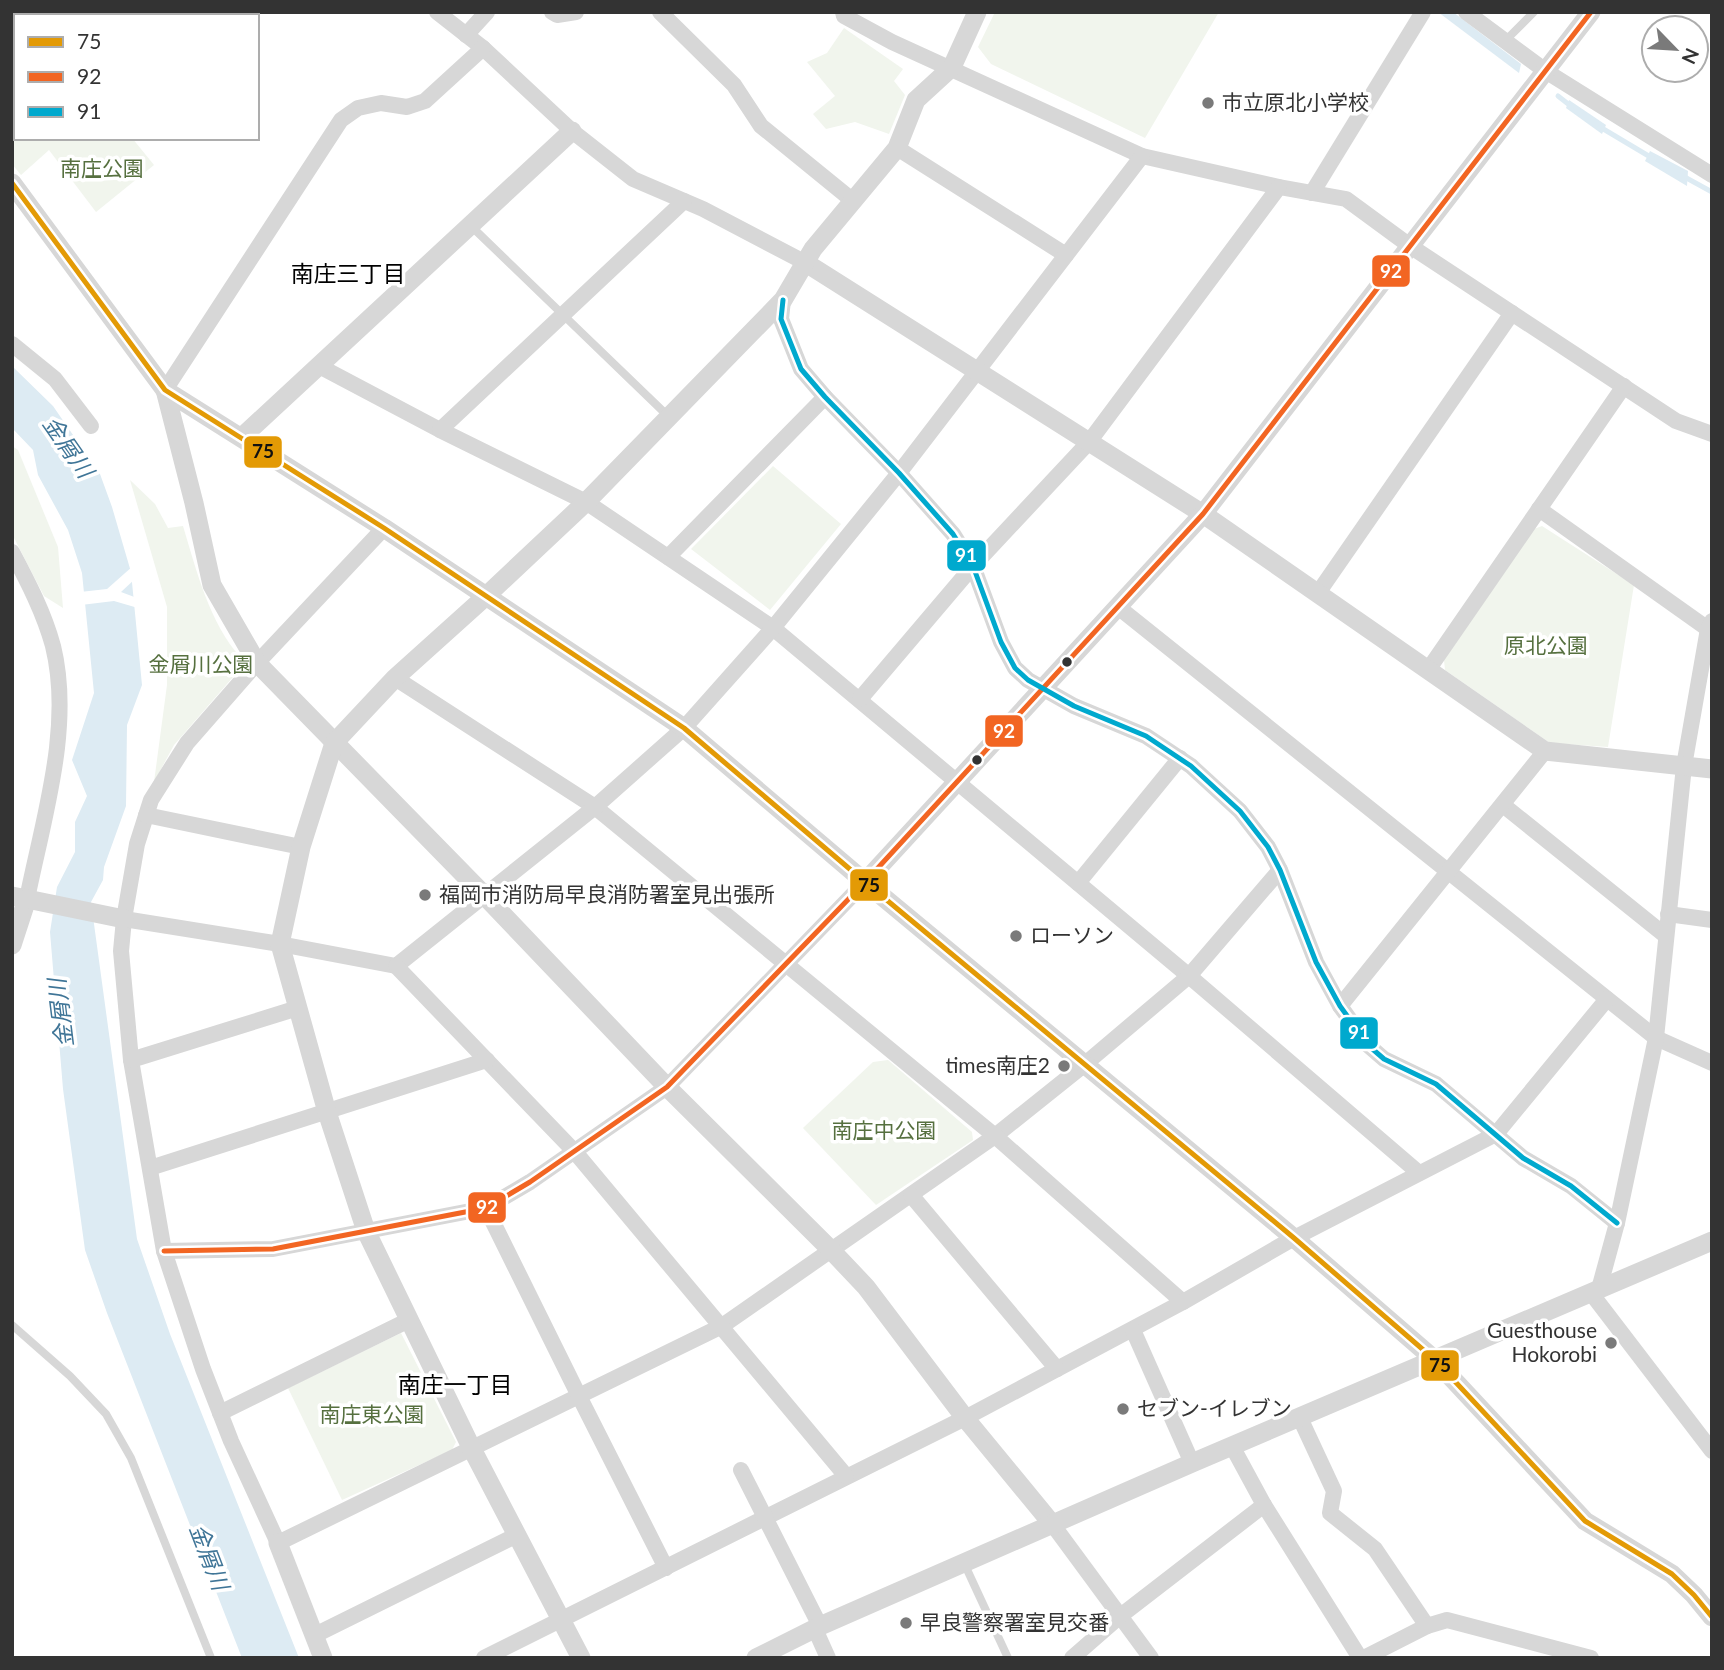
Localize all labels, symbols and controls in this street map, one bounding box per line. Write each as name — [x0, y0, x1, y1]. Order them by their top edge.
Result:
legend — [14, 14, 259, 140]
north arrow — [1640, 14, 1710, 84]
text: 75 — [77, 28, 101, 53]
text: N — [1677, 45, 1704, 68]
text: 92 — [77, 63, 101, 88]
place label: 市立原北小学校 — [1222, 89, 1369, 114]
marker: 市立原北小学校 — [1200, 95, 1216, 111]
text: 91 — [77, 98, 101, 123]
park label: 南庄公園 — [60, 155, 144, 180]
line badge: 92 — [1371, 254, 1411, 288]
district label: 南庄三丁目 — [291, 259, 406, 287]
text: 92 — [1380, 259, 1402, 282]
water label: 金屑川 — [38, 410, 102, 485]
line badge: 75 — [243, 435, 283, 469]
text: 75 — [252, 439, 274, 462]
line badge: 91 — [946, 539, 987, 572]
text: 91 — [955, 543, 977, 566]
park label: 原北公園 — [1504, 632, 1588, 657]
park label: 金屑川公園 — [149, 651, 254, 676]
unlabelled marker — [1060, 655, 1074, 669]
line badge: 92 — [984, 714, 1024, 748]
text: 92 — [993, 719, 1015, 742]
unlabelled marker — [970, 753, 984, 767]
line badge: 75 — [849, 868, 889, 902]
text: 75 — [858, 873, 880, 896]
place label: 福岡市消防局早良消防署室見出張所 — [439, 881, 775, 906]
marker: 福岡市消防局早良消防署室見出張所 — [417, 887, 433, 903]
place label: ローソン — [1030, 922, 1114, 947]
marker: ローソン — [1008, 928, 1024, 944]
water label: 金屑川 — [42, 974, 78, 1049]
line badge: 91 — [1339, 1016, 1379, 1050]
text: 91 — [1348, 1020, 1370, 1043]
place label: times南庄2 — [945, 1052, 1050, 1077]
marker: times南庄2 — [1056, 1058, 1072, 1074]
park label: 南庄中公園 — [832, 1117, 937, 1142]
line badge: 92 — [467, 1191, 507, 1224]
text: 92 — [476, 1195, 498, 1218]
place label: Guesthouse Hokorobi — [1487, 1317, 1597, 1366]
marker: Guesthouse Hokorobi — [1603, 1335, 1619, 1351]
line badge: 75 — [1420, 1349, 1460, 1382]
text: 75 — [1429, 1353, 1451, 1376]
district label: 南庄一丁目 — [398, 1370, 513, 1398]
place label: セブン-イレブン — [1137, 1395, 1292, 1420]
park label: 南庄東公園 — [320, 1401, 425, 1426]
marker: セブン-イレブン — [1115, 1401, 1131, 1417]
water label: 金屑川 — [184, 1519, 236, 1597]
place label: 早良警察署室見交番 — [920, 1609, 1109, 1634]
marker: 早良警察署室見交番 — [898, 1615, 914, 1631]

